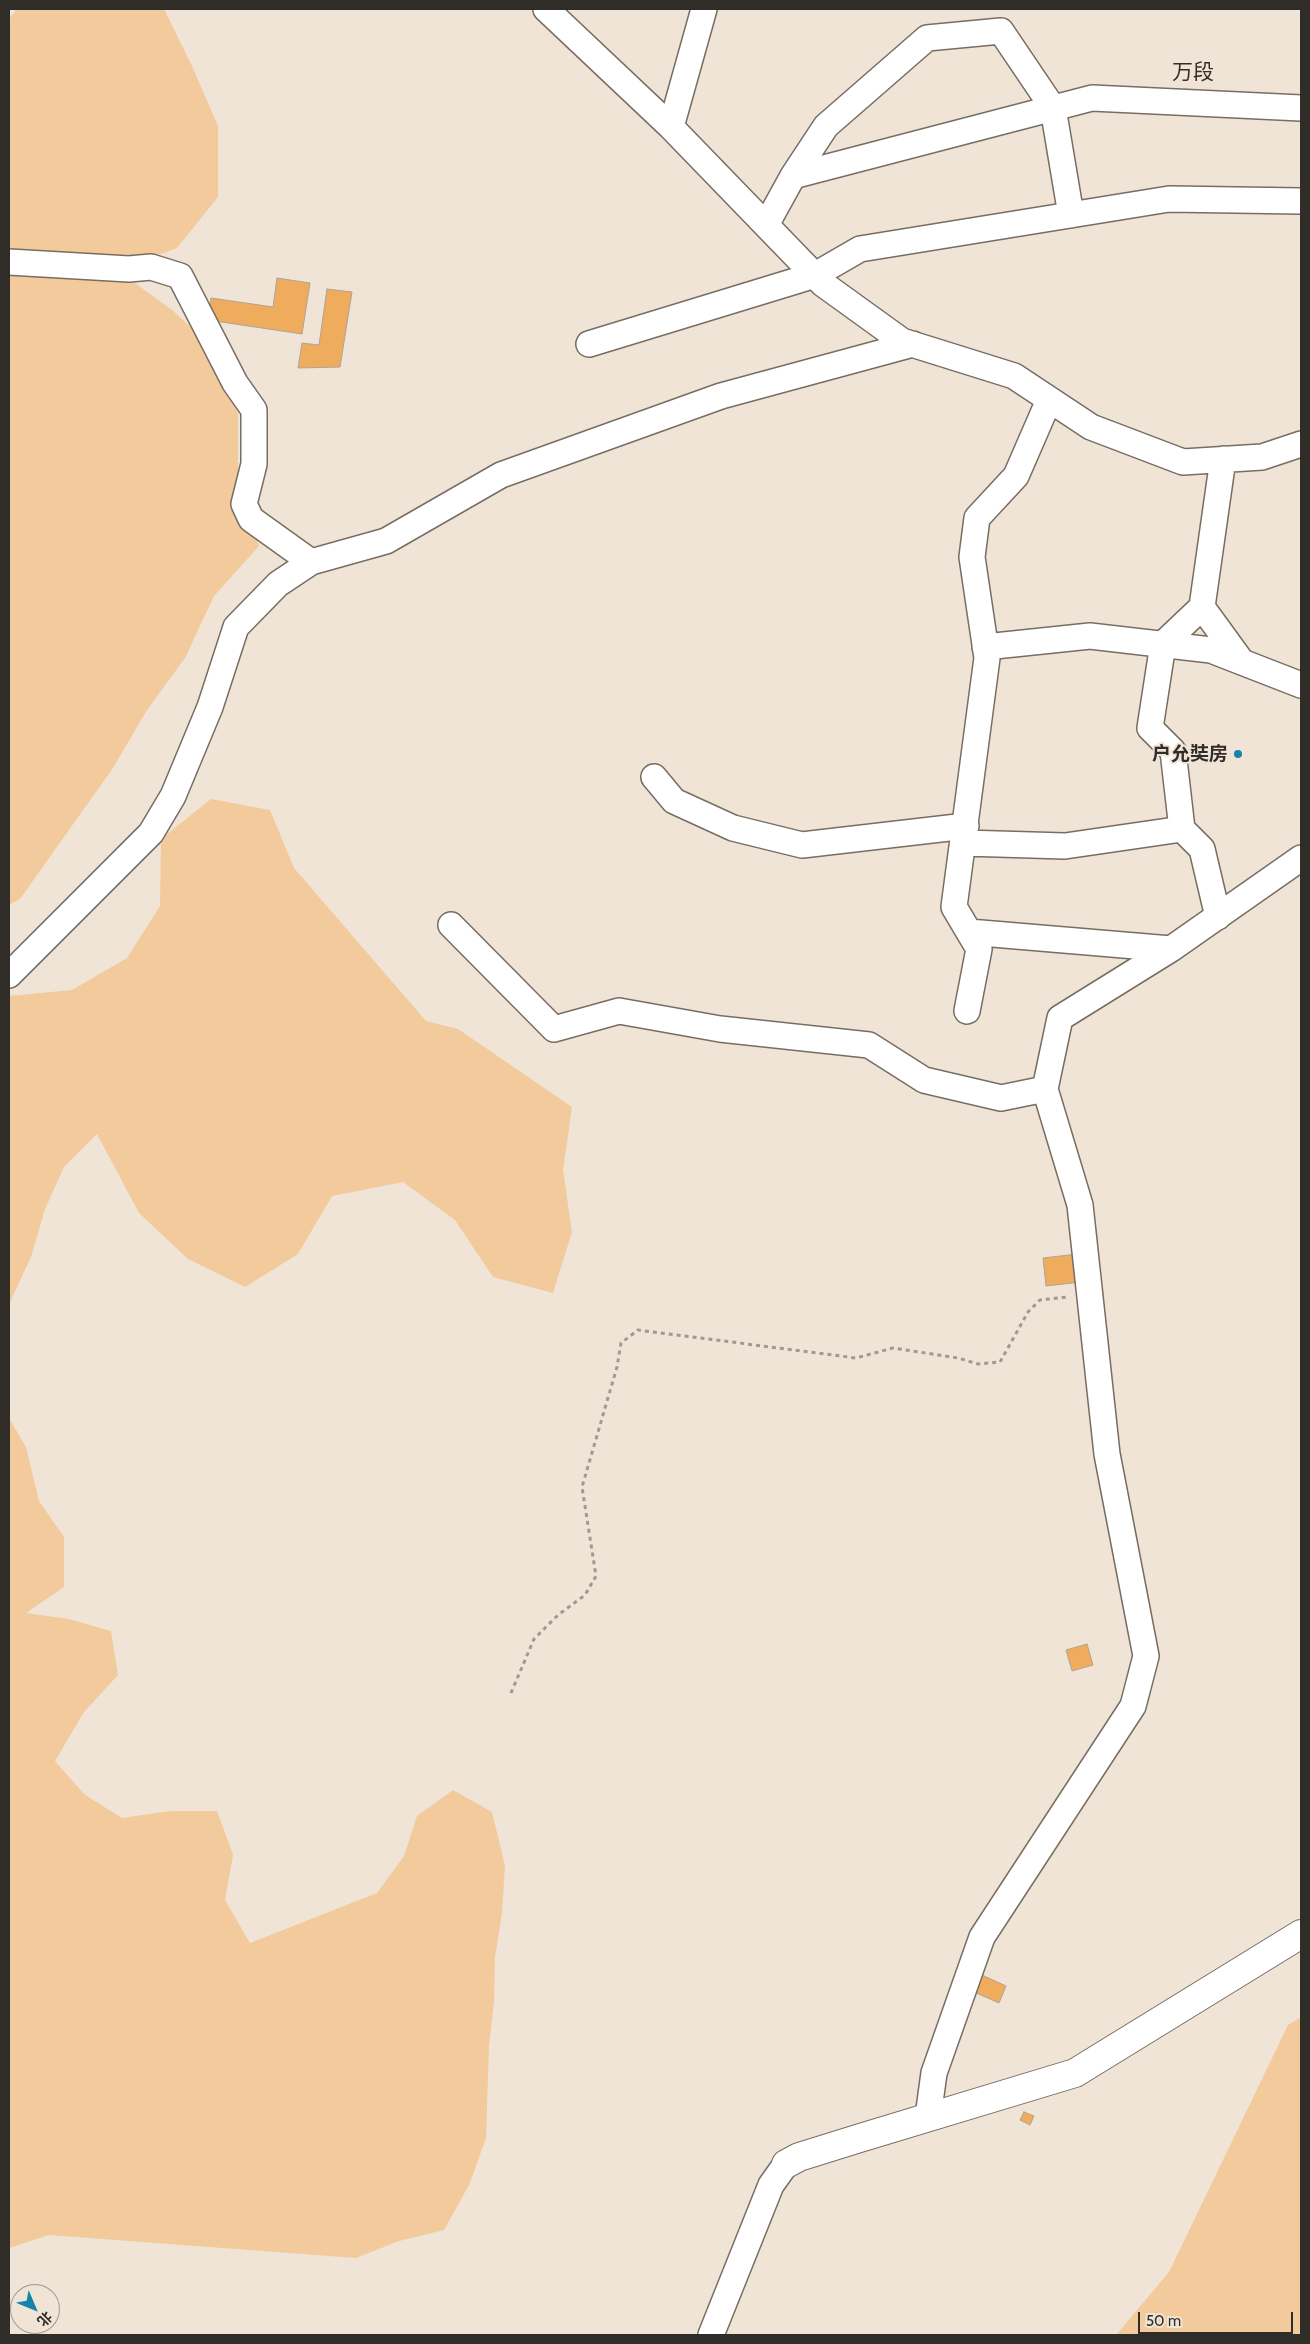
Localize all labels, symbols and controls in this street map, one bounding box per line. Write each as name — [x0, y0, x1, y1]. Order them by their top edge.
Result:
district label: 万段 — [1172, 60, 1214, 86]
place label: 户允奘房 — [1152, 743, 1228, 765]
marker: 户允奘房 — [1232, 748, 1244, 760]
north arrow — [10, 2284, 60, 2334]
scale bar — [1140, 2302, 1295, 2334]
text: 北 — [34, 2308, 56, 2330]
text: 50 m — [1146, 2312, 1181, 2330]

